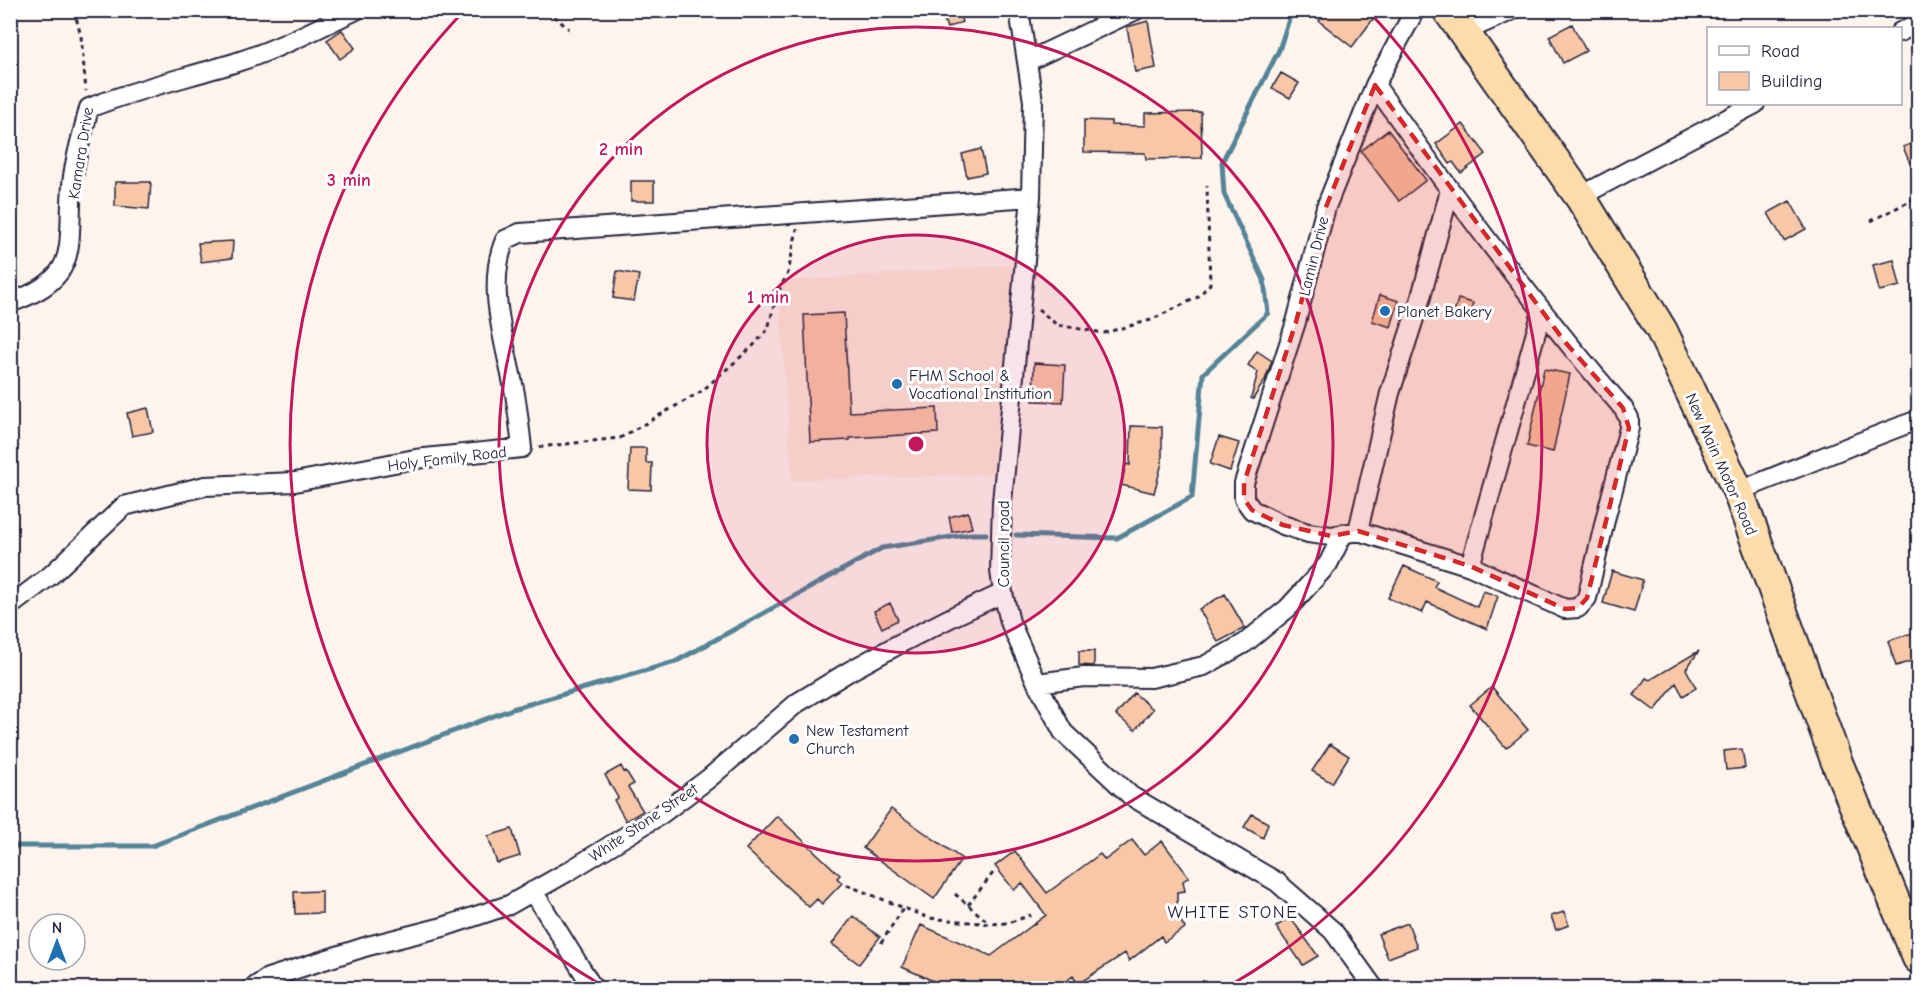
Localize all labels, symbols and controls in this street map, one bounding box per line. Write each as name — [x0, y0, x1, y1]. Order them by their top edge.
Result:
legend — [1707, 27, 1902, 105]
text: Road — [1761, 41, 1800, 62]
text: Building — [1761, 71, 1823, 92]
street label: Kamara Drive — [65, 106, 97, 200]
text: 2 min — [599, 139, 643, 160]
text: 3 min — [327, 170, 371, 191]
street label: Lamin Drive — [1295, 215, 1333, 298]
text: 1 min — [747, 287, 789, 308]
place label: Planet Bakery — [1397, 303, 1492, 321]
marker: Planet Bakery — [1378, 304, 1392, 318]
place label: FHM School & Vocational Institution — [909, 367, 1052, 403]
marker: FHM School & Vocational Institution — [890, 377, 904, 391]
street label: New Main Motor Road — [1682, 391, 1761, 538]
centre of rings — [906, 434, 926, 454]
street label: Holy Family Road — [386, 443, 508, 475]
street label: Council road — [995, 501, 1013, 587]
place label: New Testament Church — [806, 722, 909, 758]
marker: New Testament Church — [787, 732, 801, 746]
street label: White Stone Street — [586, 780, 702, 866]
district label: WHITE STONE — [1167, 902, 1299, 923]
north arrow — [27, 912, 87, 972]
text: N — [52, 919, 62, 937]

